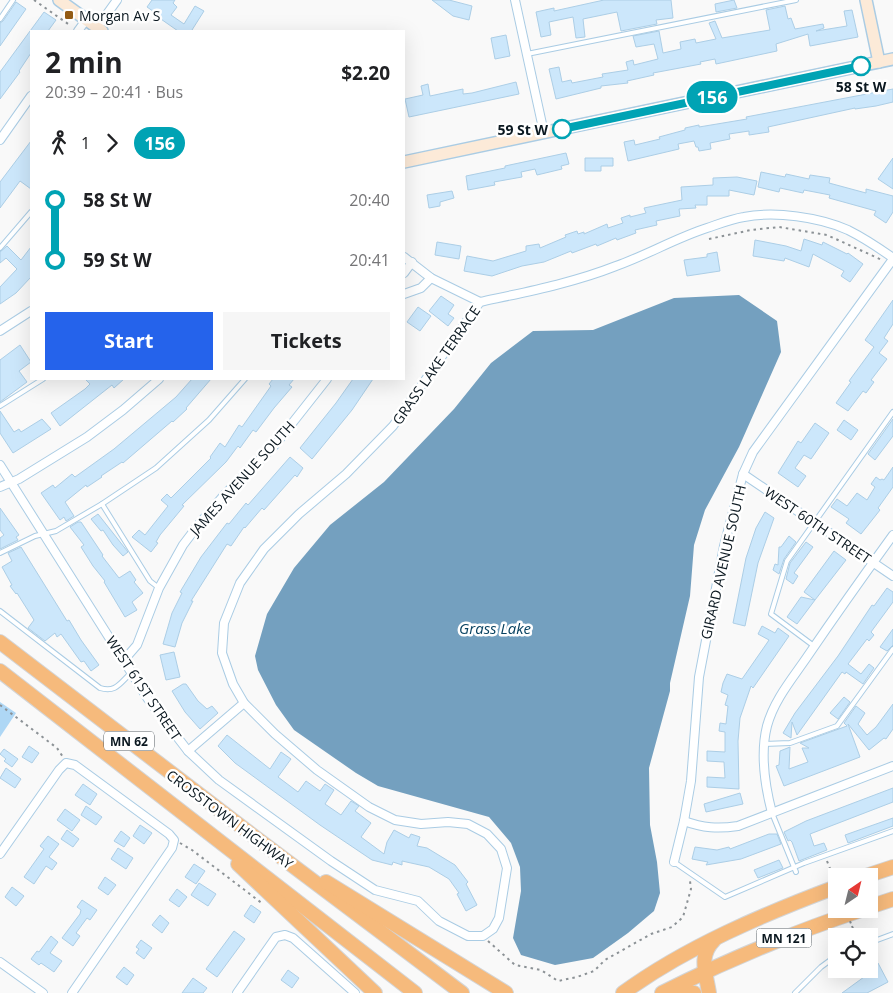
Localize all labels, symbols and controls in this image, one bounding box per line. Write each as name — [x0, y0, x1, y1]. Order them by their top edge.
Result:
place label: Morgan Av S — [79, 6, 161, 25]
marker: Morgan Av S — [63, 9, 75, 21]
text: 2 min — [45, 43, 123, 81]
marker: 58 St W — [851, 56, 871, 76]
text: $2.20 — [341, 60, 390, 86]
place label: 58 St W — [836, 77, 887, 96]
text: 20:39 – 20:41 · Bus — [45, 81, 183, 103]
line badge: 156 — [683, 81, 741, 113]
text: 156 — [697, 85, 727, 109]
marker: 59 St W — [552, 119, 572, 139]
place label: 59 St W — [497, 120, 548, 139]
icon: walk — [45, 129, 73, 157]
icon: forward — [98, 129, 126, 157]
text: 156 — [144, 131, 175, 155]
text: 1 — [81, 132, 90, 154]
text: 58 St W — [83, 187, 152, 213]
text: 20:40 — [349, 189, 390, 211]
text: 59 St W — [83, 247, 152, 273]
text: 20:41 — [349, 249, 390, 271]
street label: GRASS LAKE TERRACE — [388, 302, 484, 428]
button: Start — [45, 312, 213, 370]
button: Tickets — [223, 312, 390, 370]
street label: JAMES AVENUE SOUTH — [184, 417, 299, 541]
street label: WEST 60TH STREET — [761, 482, 875, 568]
street label: GIRARD AVENUE SOUTH — [696, 483, 750, 641]
water label: Grass Lake — [459, 618, 531, 638]
street label: WEST 61ST STREET — [102, 632, 186, 744]
road number: MN 62 — [104, 731, 154, 750]
street label: CROSSTOWN HIGHWAY — [163, 765, 297, 873]
north arrow — [828, 868, 878, 918]
map controls — [828, 868, 878, 978]
road number: MN 121 — [756, 928, 812, 948]
button: locate — [828, 928, 878, 978]

